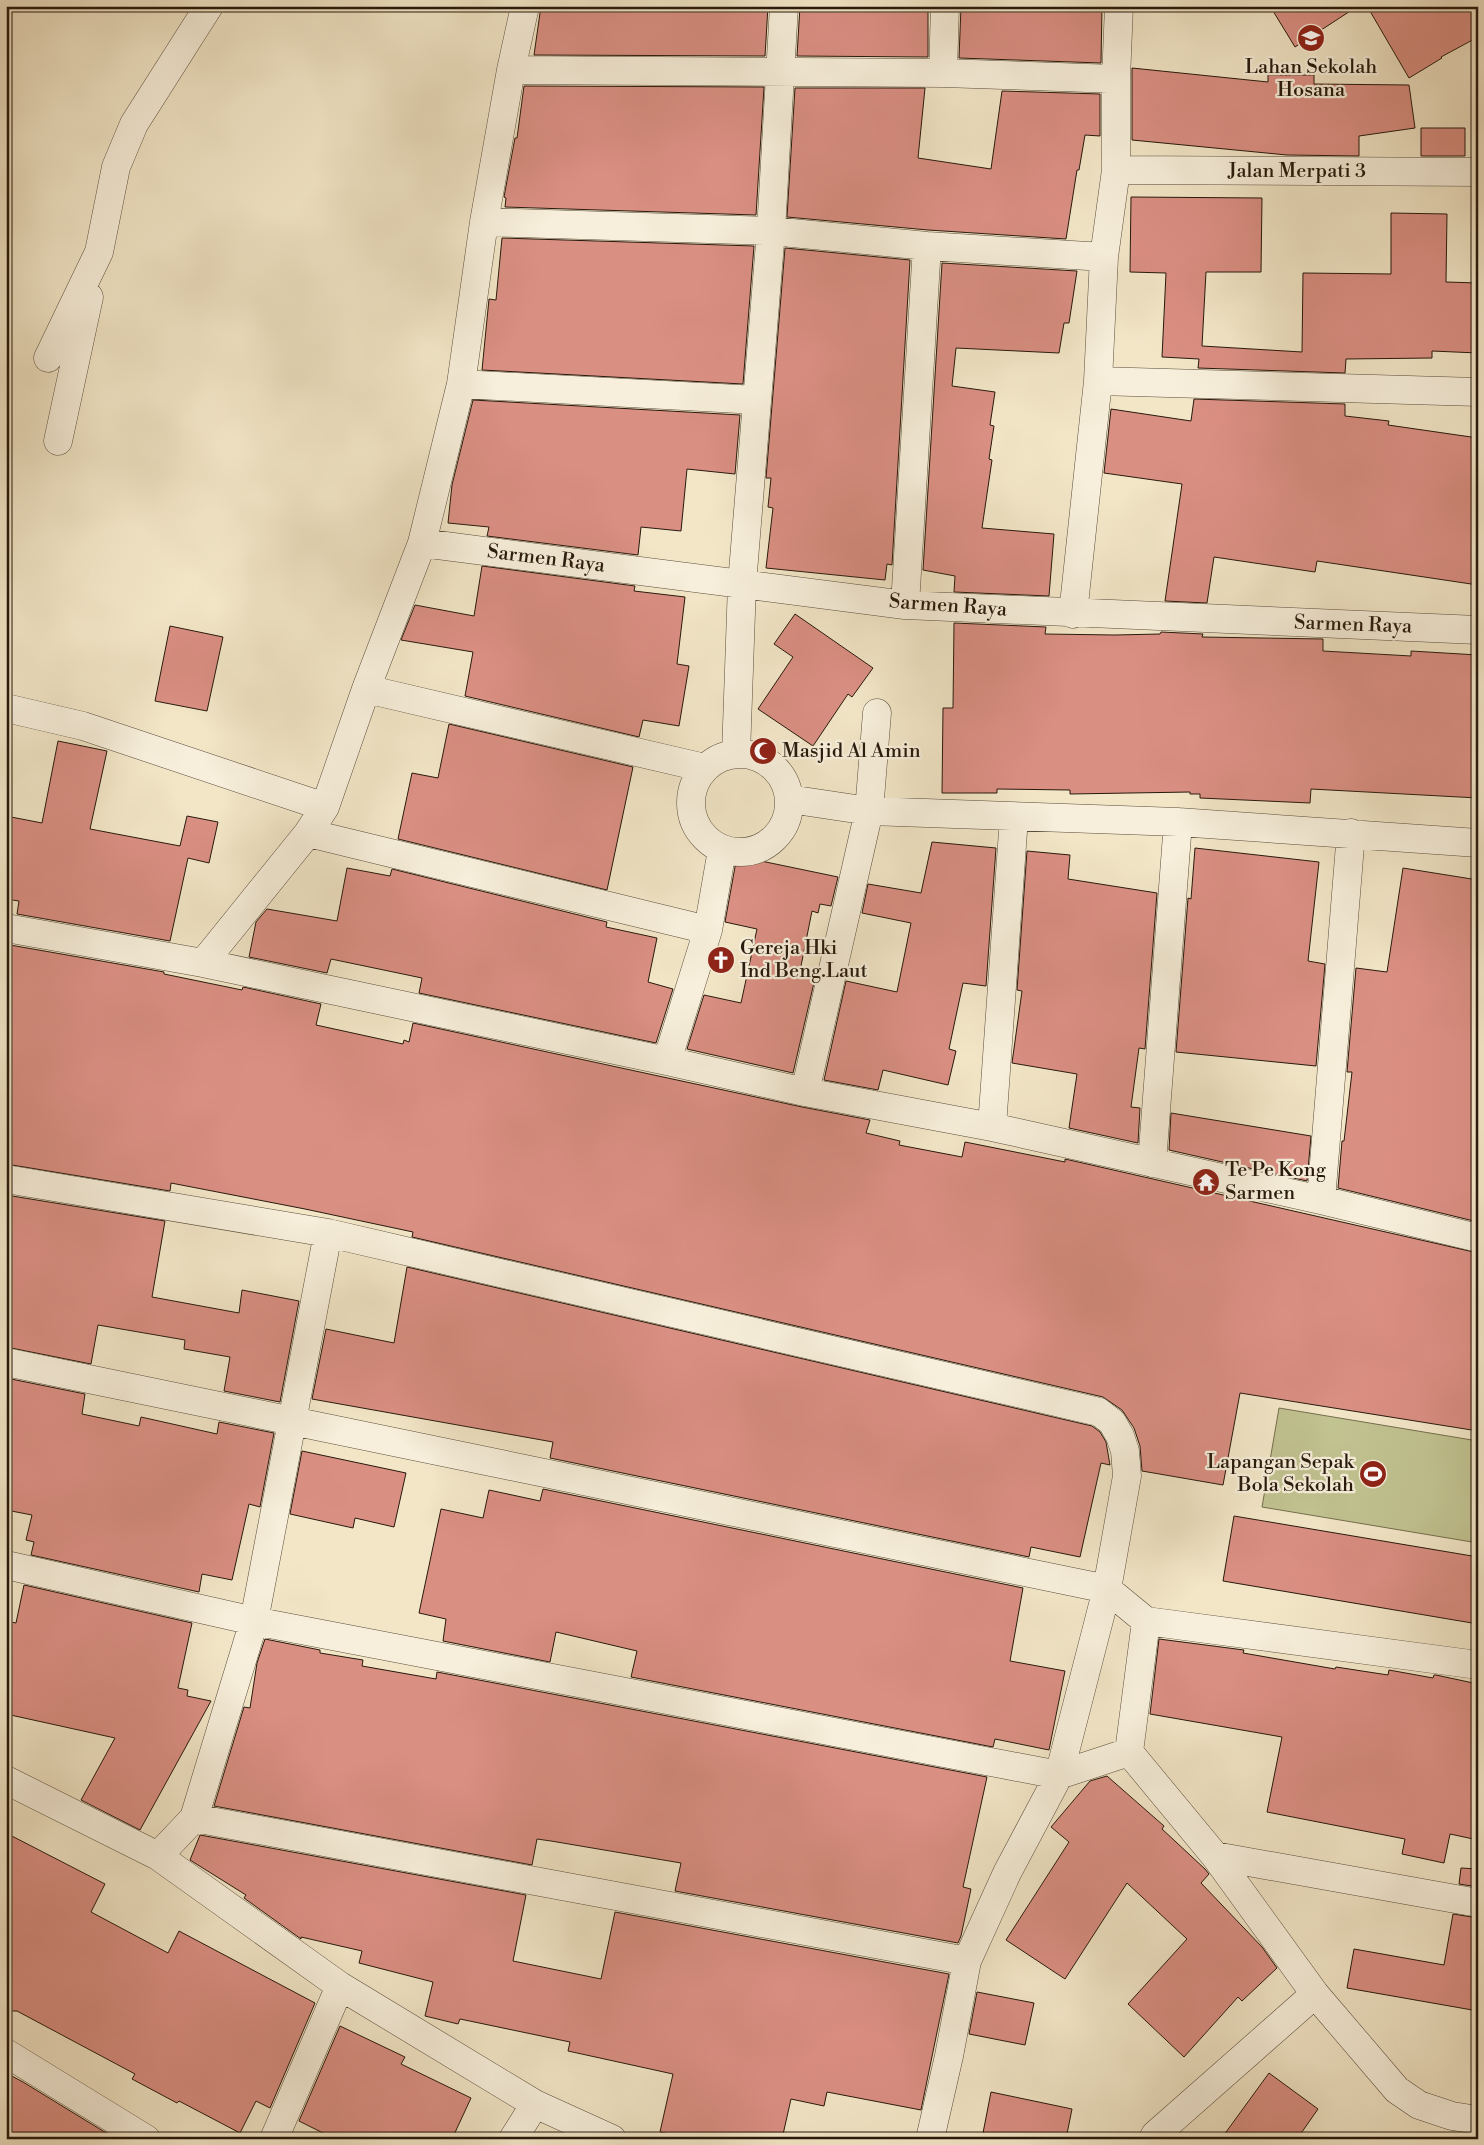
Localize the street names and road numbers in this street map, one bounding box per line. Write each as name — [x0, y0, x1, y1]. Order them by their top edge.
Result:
street label: Jalan Merpati 3 — [1227, 159, 1366, 184]
street label: Sarmen Raya — [486, 539, 607, 579]
street label: Sarmen Raya — [888, 589, 1009, 623]
street label: Sarmen Raya — [1293, 610, 1413, 640]

